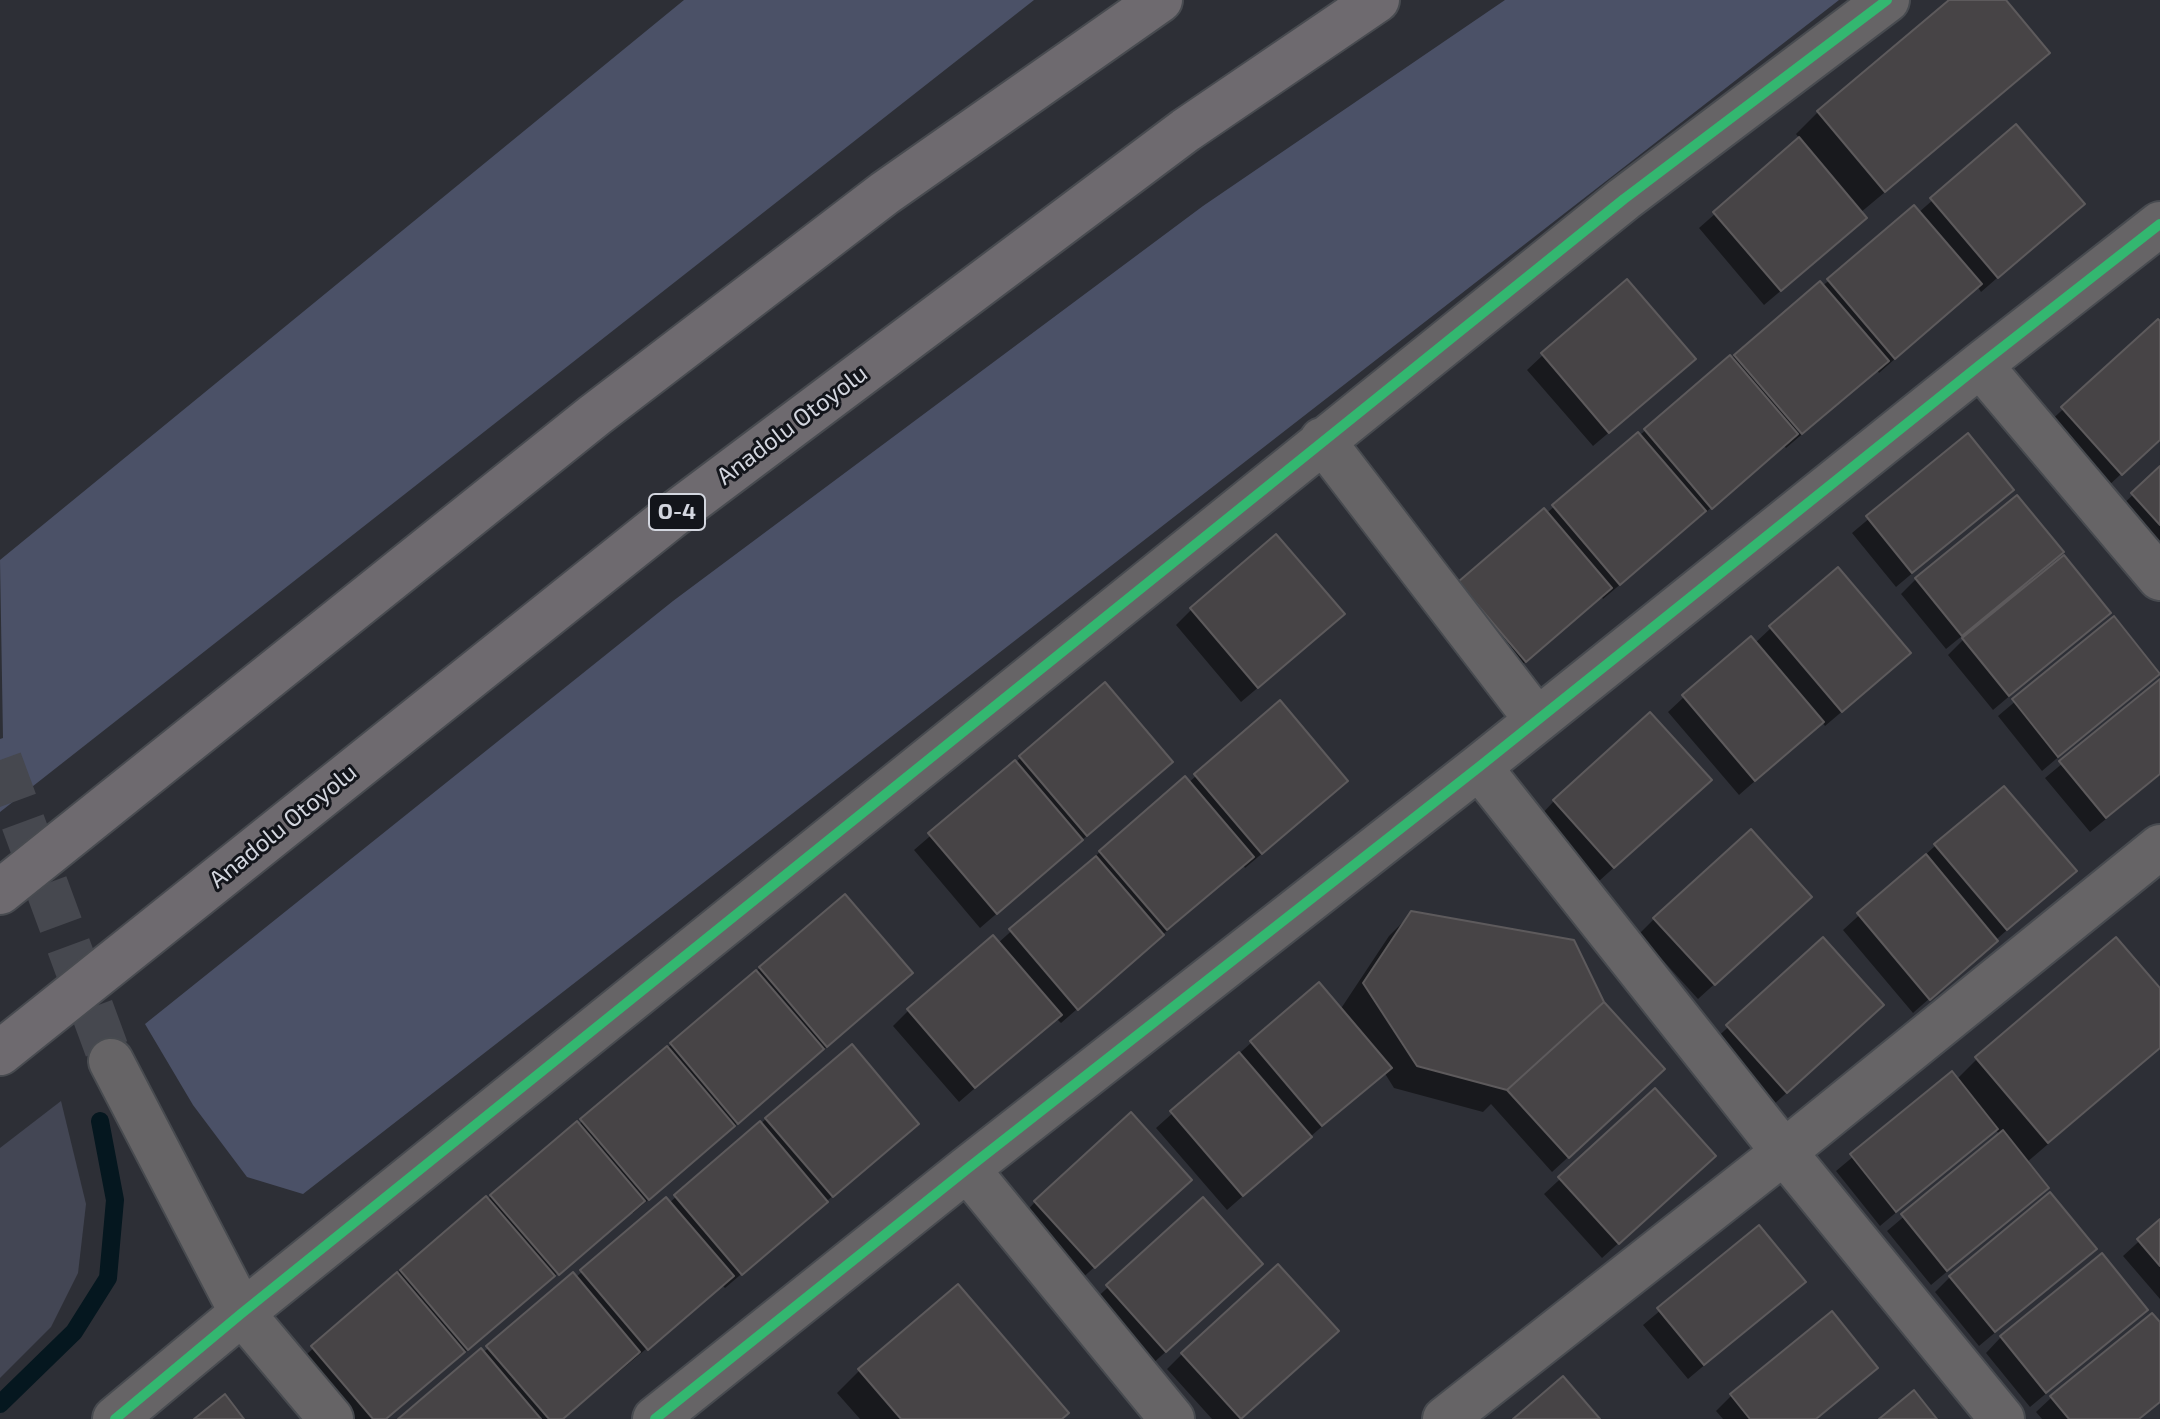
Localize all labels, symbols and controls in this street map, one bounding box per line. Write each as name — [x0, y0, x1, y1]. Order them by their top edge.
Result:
street label: Anadolu Otoyolu — [711, 359, 873, 491]
road number: O-4 — [649, 494, 705, 530]
street label: Anadolu Otoyolu — [204, 758, 362, 894]

